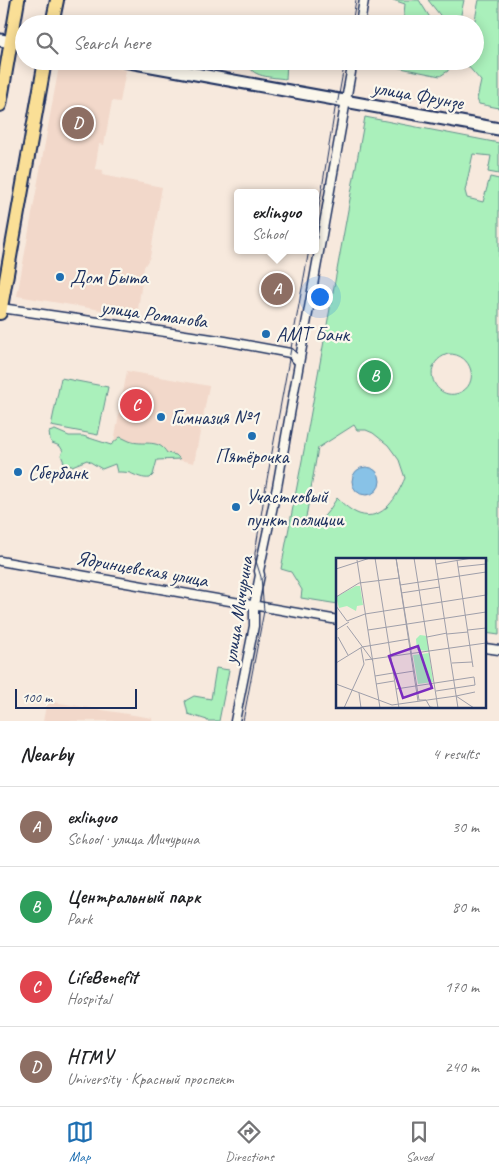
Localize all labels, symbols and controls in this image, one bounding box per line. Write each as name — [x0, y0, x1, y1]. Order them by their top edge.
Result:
search box — [15, 15, 484, 70]
icon: search — [33, 29, 61, 57]
text: Search here — [73, 31, 150, 55]
street label: улица Фрунзе — [370, 75, 467, 116]
pin: D — [62, 104, 94, 142]
popup — [234, 189, 319, 254]
text: exlinguo — [252, 200, 301, 224]
text: School — [252, 224, 286, 244]
place label: Дом Быта — [70, 265, 149, 290]
pin: A — [261, 270, 293, 308]
marker: Дом Быта — [54, 271, 66, 283]
your location — [307, 284, 333, 310]
street label: улица Романова — [98, 294, 210, 334]
place label: AMT Банк — [276, 322, 351, 347]
marker: AMT Банк — [260, 328, 272, 340]
pin: B — [359, 357, 391, 395]
pin: C — [120, 386, 152, 424]
place label: Гимназия №1 — [171, 405, 260, 430]
marker: Гимназия №1 — [155, 411, 167, 423]
marker: Пятёрочка — [246, 430, 258, 442]
place label: Пятёрочка — [215, 444, 291, 469]
place label: Сбербанк — [28, 460, 89, 485]
marker: Сбербанк — [12, 466, 24, 478]
place label: Участковый пункт полиции — [246, 484, 345, 532]
marker: Участковый пункт полиции — [230, 501, 242, 513]
street label: Ядринцевская улица — [74, 545, 211, 593]
street label: улица Мичурина — [217, 553, 259, 667]
inset map — [336, 558, 486, 708]
scale bar — [15, 686, 138, 709]
text: 100 m — [22, 689, 52, 706]
text: Nearby — [20, 741, 73, 767]
text: 4 results — [432, 744, 479, 764]
text: exlinguo — [67, 805, 117, 829]
text: A — [32, 817, 40, 837]
text: 30 m — [452, 817, 479, 837]
text: School · улица Мичурина — [67, 829, 199, 849]
text: Центральный парк — [67, 885, 201, 909]
text: B — [32, 897, 40, 917]
text: 80 m — [452, 897, 479, 917]
text: Park — [67, 909, 92, 929]
text: LifeBenefit — [67, 965, 138, 989]
text: C — [32, 977, 40, 997]
text: 170 m — [445, 977, 479, 997]
text: Hospital — [67, 989, 111, 1009]
text: НГМУ — [67, 1045, 113, 1069]
text: D — [31, 1057, 41, 1077]
text: 240 m — [445, 1057, 479, 1077]
text: University · Красный проспект — [67, 1069, 234, 1089]
tab: Map — [66, 1118, 94, 1165]
tab: Directions — [225, 1118, 274, 1165]
tab: Saved — [405, 1118, 433, 1165]

